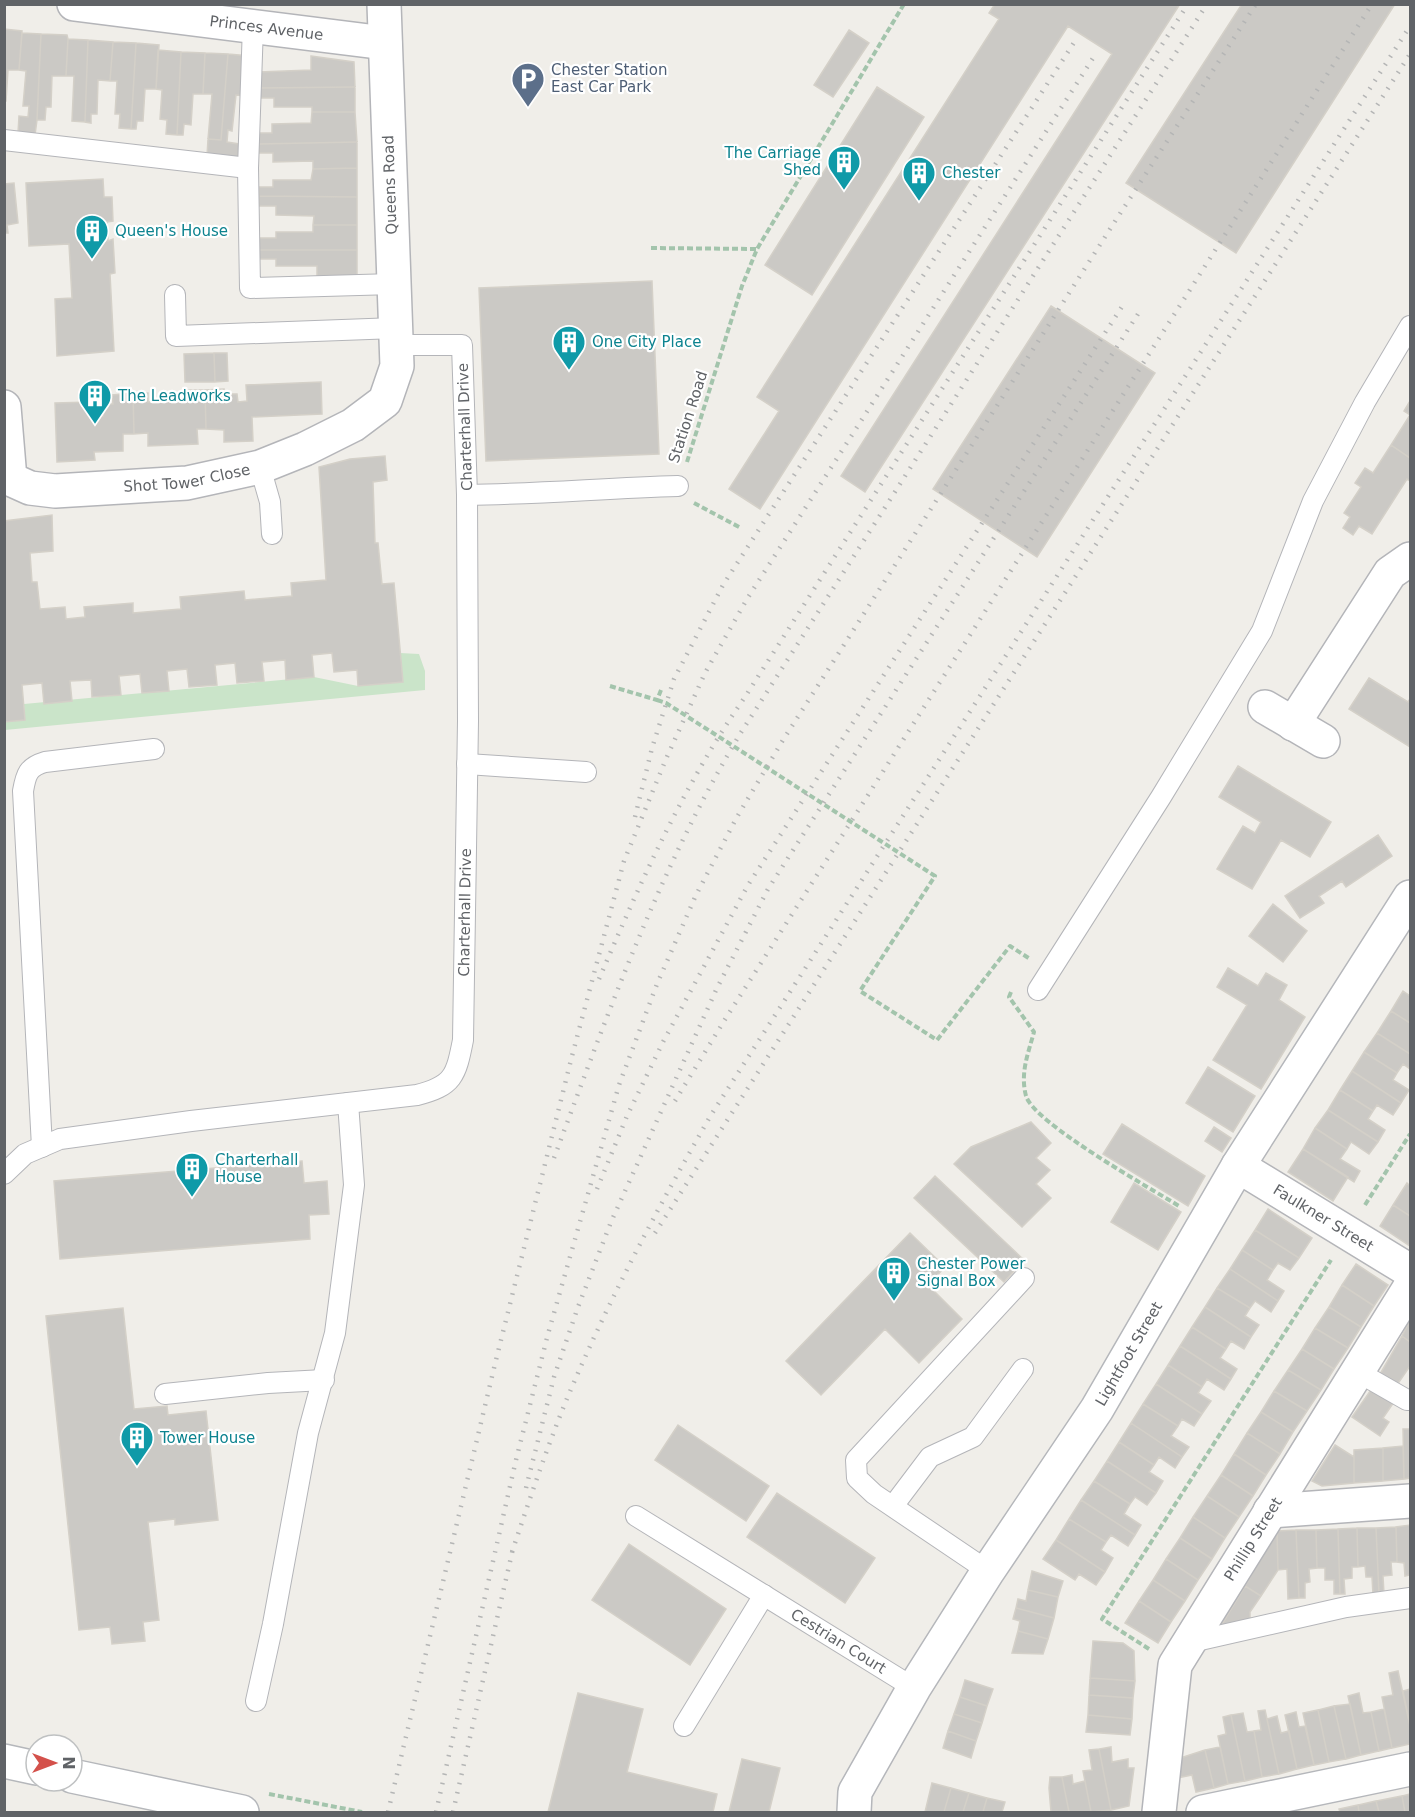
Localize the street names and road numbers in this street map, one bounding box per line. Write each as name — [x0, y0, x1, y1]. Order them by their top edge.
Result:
street label: Princes Avenue — [209, 12, 324, 44]
street label: Queens Road — [379, 135, 401, 235]
street label: Charterhall Drive — [454, 363, 476, 491]
street label: Station Road — [665, 369, 711, 465]
street label: Shot Tower Close — [123, 460, 252, 496]
street label: Charterhall Drive — [455, 848, 475, 977]
street label: Faulkner Street — [1270, 1181, 1377, 1256]
street label: Lightfoot Street — [1092, 1299, 1166, 1409]
street label: Phillip Street — [1220, 1494, 1286, 1584]
street label: Cestrian Court — [788, 1605, 889, 1677]

